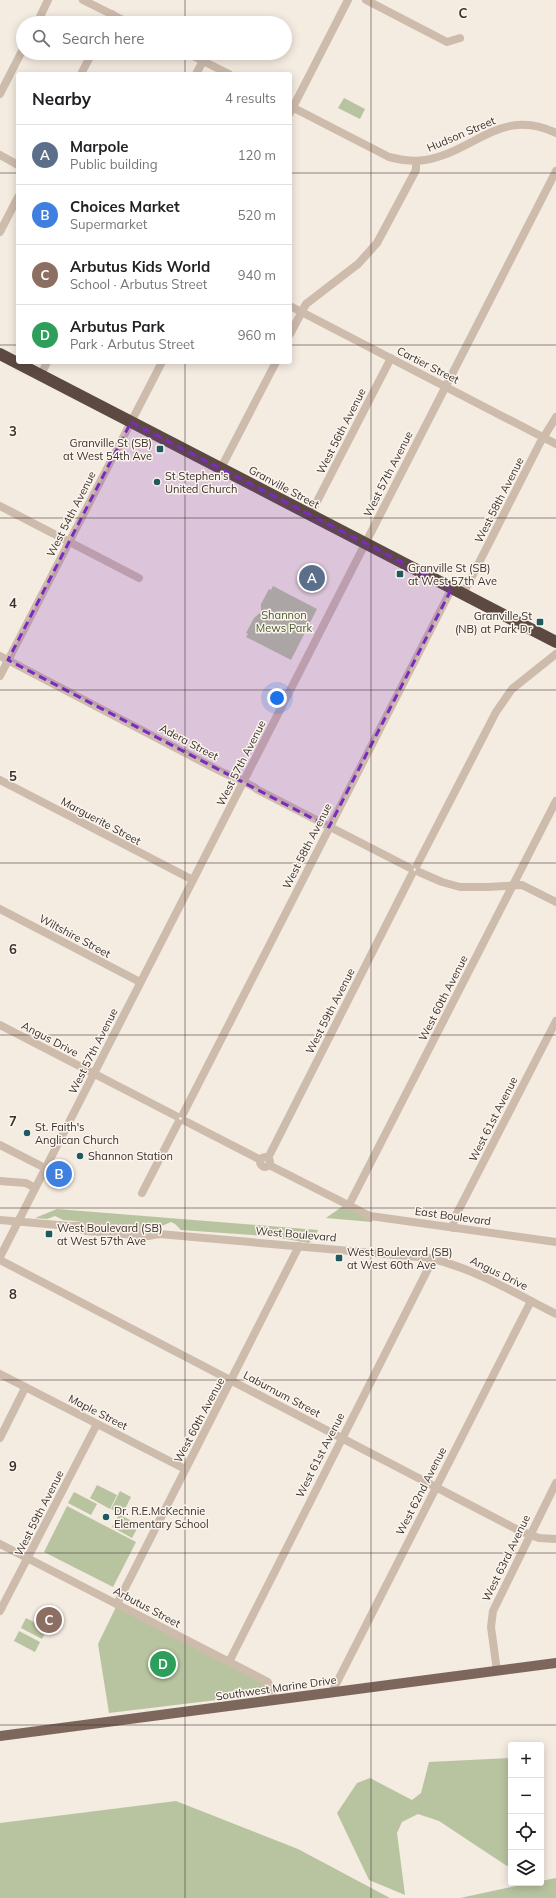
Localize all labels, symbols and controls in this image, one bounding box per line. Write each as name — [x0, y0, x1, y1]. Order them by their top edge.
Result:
text: C — [459, 5, 468, 21]
search box — [16, 16, 292, 60]
icon: search — [30, 27, 52, 49]
text: Search here — [62, 29, 144, 48]
text: Nearby — [32, 88, 91, 109]
text: 4 results — [225, 90, 276, 106]
street label: Hudson Street — [425, 113, 497, 155]
text: Marpole — [70, 137, 129, 156]
text: A — [40, 147, 50, 163]
text: 120 m — [238, 147, 276, 163]
text: Public building — [70, 156, 158, 172]
text: Choices Market — [70, 197, 180, 216]
text: B — [41, 207, 49, 223]
text: 520 m — [238, 207, 276, 223]
text: Supermarket — [70, 216, 147, 232]
text: Arbutus Kids World — [70, 257, 210, 276]
text: C — [41, 267, 49, 283]
text: 940 m — [238, 267, 276, 283]
text: School · Arbutus Street — [70, 276, 207, 292]
text: Arbutus Park — [70, 317, 165, 336]
text: D — [40, 327, 50, 343]
text: 960 m — [238, 327, 276, 343]
text: Park · Arbutus Street — [70, 336, 195, 352]
street label: Cartier Street — [395, 343, 462, 387]
street label: West 56th Avenue — [313, 386, 369, 476]
text: 3 — [9, 423, 17, 439]
street label: West 57th Avenue — [360, 429, 416, 519]
place label: Granville St (SB) at West 54th Ave — [63, 436, 152, 463]
marker: Granville St (SB) at West 54th Ave — [155, 444, 165, 454]
street label: West 58th Avenue — [471, 455, 527, 545]
street label: Granville Street — [246, 463, 322, 512]
street label: West 54th Avenue — [43, 469, 99, 559]
place label: St Stephen's United Church — [165, 469, 237, 496]
marker: St Stephen's United Church — [152, 477, 162, 487]
place label: Granville St (SB) at West 57th Ave — [408, 561, 497, 588]
pin: A — [299, 563, 325, 593]
marker: Granville St (SB) at West 57th Ave — [395, 569, 405, 579]
text: 4 — [9, 595, 17, 611]
park label: Shannon Mews Park — [256, 608, 312, 635]
place label: Granville St (NB) at Park Dr — [455, 609, 532, 636]
marker: Granville St (NB) at Park Dr — [535, 617, 545, 627]
your location — [267, 688, 287, 708]
street label: West 57th Avenue — [213, 718, 269, 808]
street label: Adera Street — [157, 721, 221, 763]
text: 5 — [9, 768, 17, 784]
street label: Marguerite Street — [59, 794, 144, 848]
street label: West 58th Avenue — [279, 801, 335, 891]
street label: Wiltshire Street — [37, 911, 113, 961]
text: 6 — [9, 941, 17, 957]
street label: West 60th Avenue — [415, 953, 471, 1043]
street label: West 59th Avenue — [302, 966, 358, 1056]
street label: West 57th Avenue — [65, 1006, 121, 1096]
street label: Angus Drive — [19, 1018, 81, 1060]
street label: West 61st Avenue — [466, 1074, 520, 1164]
text: 7 — [9, 1113, 17, 1129]
place label: St. Faith's Anglican Church — [35, 1120, 119, 1147]
marker: St. Faith's Anglican Church — [22, 1128, 32, 1138]
place label: Shannon Station — [88, 1149, 173, 1163]
marker: Shannon Station — [75, 1151, 85, 1161]
pin: B — [46, 1159, 72, 1189]
street label: East Boulevard — [414, 1204, 492, 1228]
place label: West Boulevard (SB) at West 57th Ave — [57, 1221, 162, 1248]
street label: West Boulevard — [255, 1223, 337, 1245]
marker: West Boulevard (SB) at West 57th Ave — [44, 1229, 54, 1239]
place label: West Boulevard (SB) at West 60th Ave — [347, 1245, 452, 1272]
marker: West Boulevard (SB) at West 60th Ave — [334, 1253, 344, 1263]
street label: Angus Drive — [468, 1253, 530, 1293]
text: 8 — [9, 1286, 17, 1302]
street label: Laburnum Street — [241, 1368, 323, 1420]
street label: West 60th Avenue — [171, 1375, 227, 1465]
street label: Maple Street — [66, 1391, 130, 1433]
street label: West 61st Avenue — [293, 1410, 347, 1500]
street label: West 62nd Avenue — [393, 1445, 449, 1537]
text: 9 — [9, 1458, 17, 1474]
street label: West 59th Avenue — [11, 1468, 67, 1558]
place label: Dr. R.E.McKechnie Elementary School — [114, 1504, 209, 1531]
marker: Dr. R.E.McKechnie Elementary School — [101, 1512, 111, 1522]
street label: West 63rd Avenue — [479, 1512, 533, 1604]
street label: Arbutus Street — [111, 1583, 183, 1631]
pin: C — [36, 1605, 62, 1635]
pin: D — [150, 1649, 176, 1679]
street label: Southwest Marine Drive — [215, 1673, 337, 1703]
map controls — [508, 1742, 544, 1886]
button: + — [508, 1742, 544, 1778]
button: − — [508, 1778, 544, 1814]
button: locate — [508, 1814, 544, 1850]
button: layers — [508, 1850, 544, 1886]

